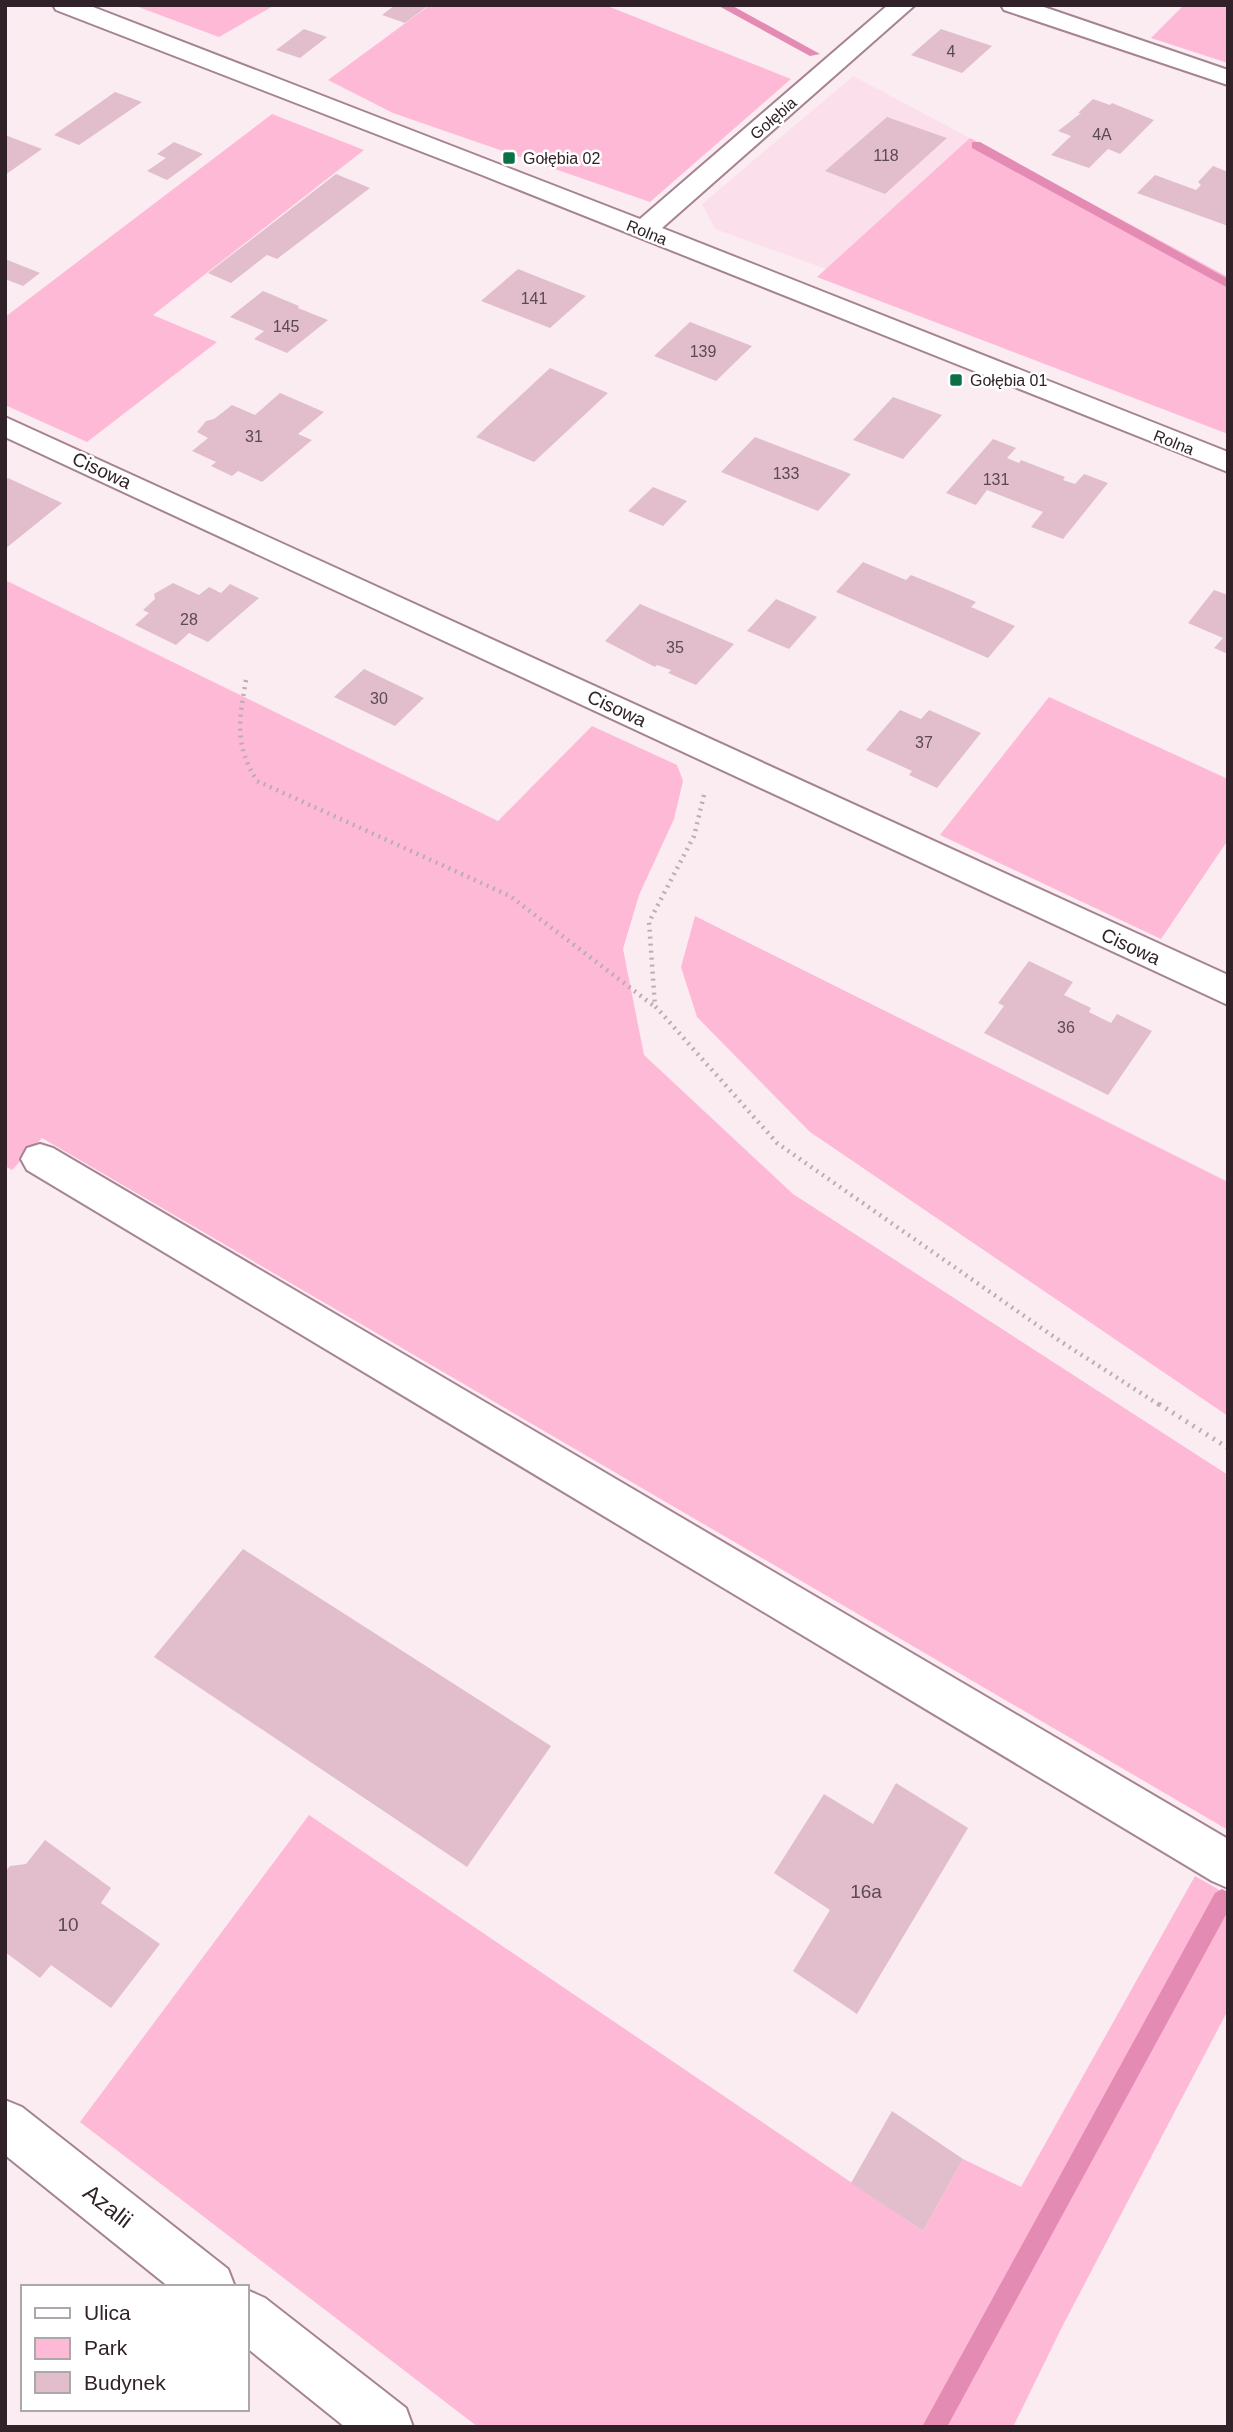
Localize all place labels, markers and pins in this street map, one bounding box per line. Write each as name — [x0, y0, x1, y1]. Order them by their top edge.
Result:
marker: Gołębia 02 — [501, 150, 517, 166]
place label: Gołębia 02 — [523, 150, 600, 167]
marker: Gołębia 01 — [948, 372, 964, 388]
place label: Gołębia 01 — [970, 372, 1047, 389]

